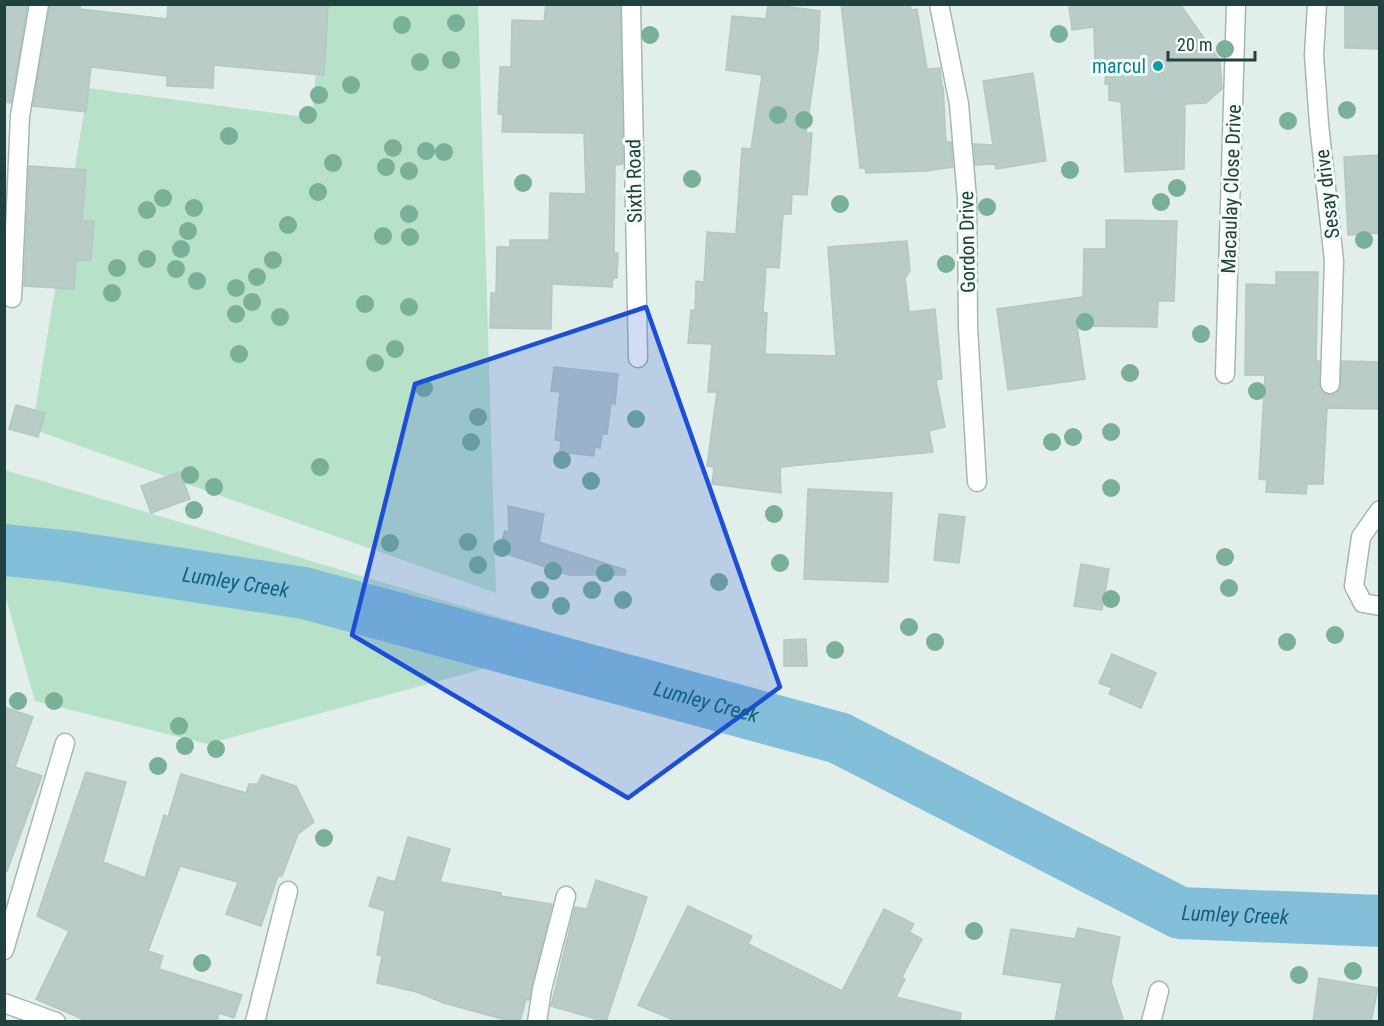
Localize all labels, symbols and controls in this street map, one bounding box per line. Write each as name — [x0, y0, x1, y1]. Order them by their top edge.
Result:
scale bar — [1168, 24, 1255, 62]
text: 20 m — [1177, 34, 1212, 55]
place label: marcul — [1092, 54, 1146, 78]
marker: marcul — [1151, 59, 1165, 73]
street label: Macaulay Close Drive — [1216, 104, 1246, 274]
street label: Sixth Road — [621, 139, 647, 223]
street label: Sesay drive — [1310, 148, 1344, 240]
street label: Gordon Drive — [954, 191, 980, 293]
water label: Lumley Creek — [181, 562, 292, 603]
water label: Lumley Creek — [651, 676, 762, 728]
water label: Lumley Creek — [1181, 901, 1290, 929]

